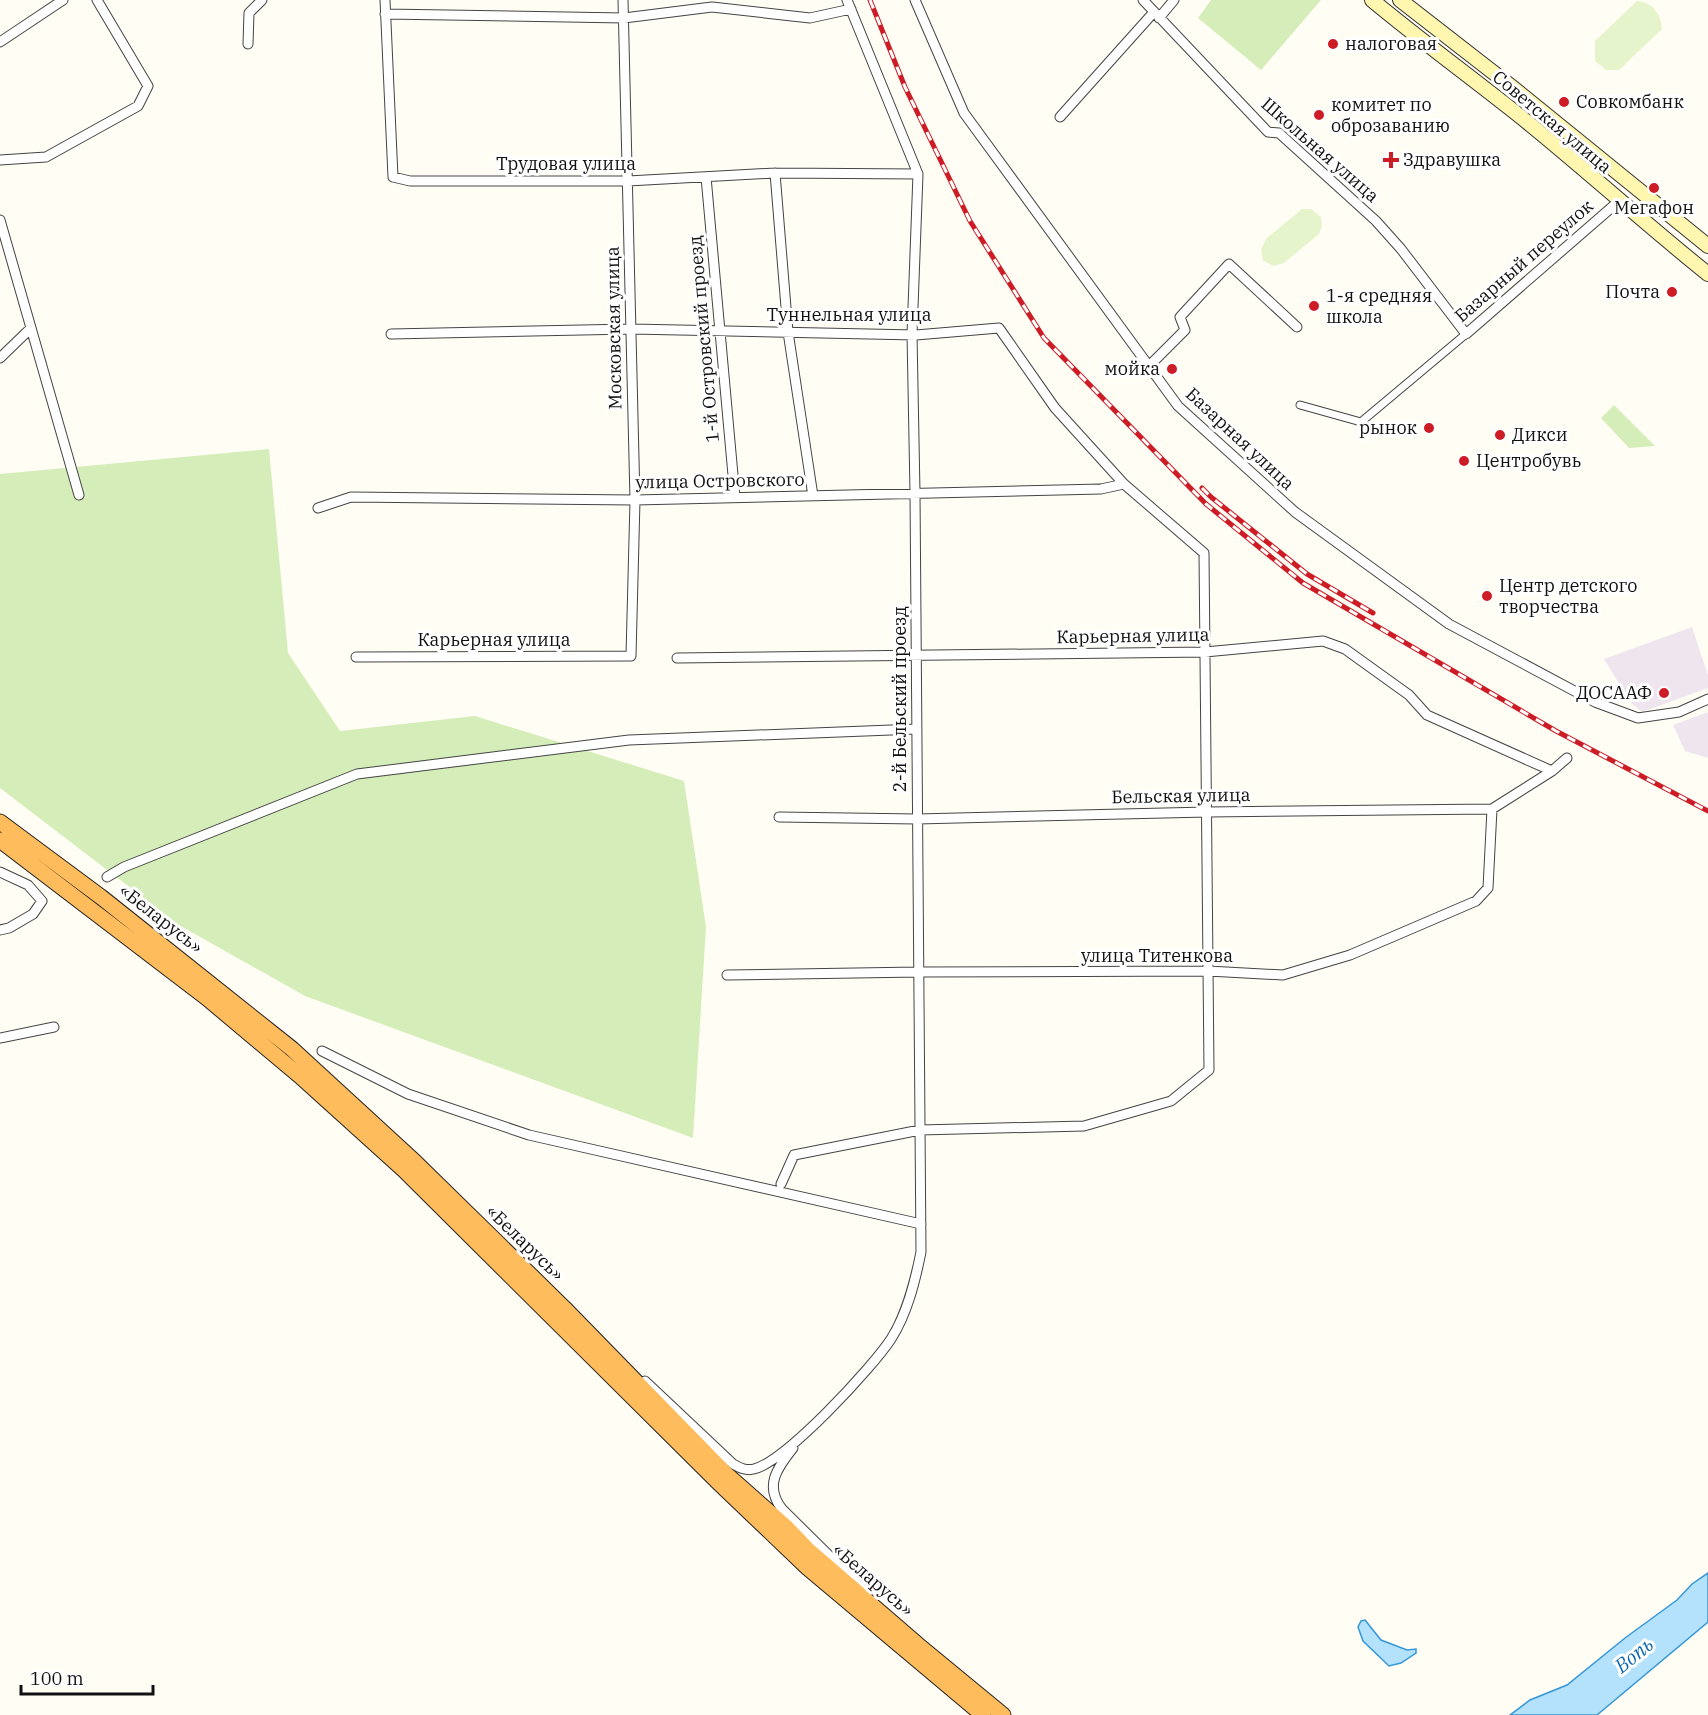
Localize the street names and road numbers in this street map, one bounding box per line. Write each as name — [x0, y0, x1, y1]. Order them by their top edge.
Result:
street label: Советская улица — [1488, 65, 1617, 178]
street label: Школьная улица — [1257, 92, 1384, 207]
street label: Трудовая улица — [496, 152, 636, 175]
street label: Базарный переулок — [1450, 194, 1598, 327]
street label: 1-й Островский проезд — [683, 235, 724, 444]
street label: Московская улица — [601, 246, 626, 410]
street label: Туннельная улица — [766, 303, 932, 326]
street label: Базарная улица — [1181, 382, 1300, 495]
street label: улица Островского — [635, 468, 805, 493]
street label: 2-й Бельский проезд — [888, 606, 911, 792]
street label: Карьерная улица — [1056, 623, 1210, 648]
street label: Карьерная улица — [417, 628, 571, 651]
street label: Бельская улица — [1111, 783, 1251, 808]
street label: «Беларусь» — [115, 879, 208, 958]
street label: улица Титенкова — [1081, 944, 1233, 967]
street label: «Беларусь» — [482, 1200, 569, 1285]
street label: «Беларусь» — [828, 1538, 918, 1621]

